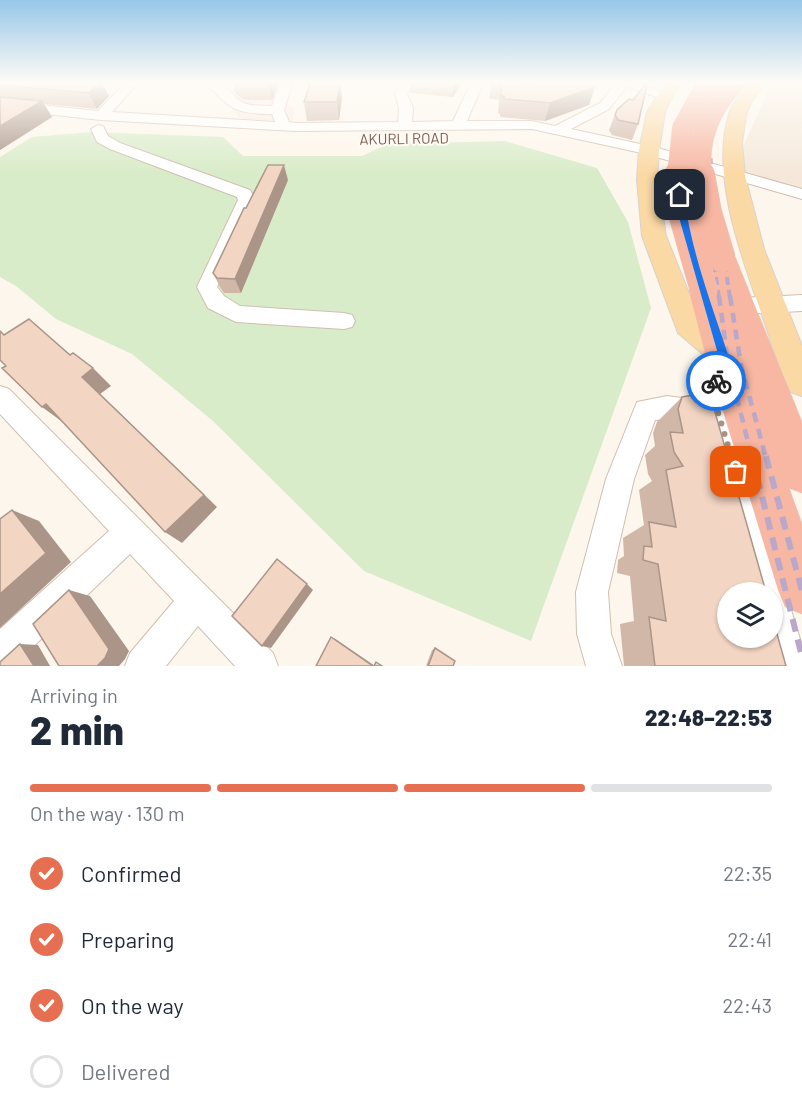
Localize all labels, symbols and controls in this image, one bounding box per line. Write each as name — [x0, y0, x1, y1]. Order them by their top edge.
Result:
street label: AKURLI ROAD — [359, 128, 449, 148]
pin — [654, 169, 705, 220]
icon: home — [663, 178, 696, 211]
courier — [686, 351, 746, 411]
icon: bike — [700, 365, 733, 398]
pin — [710, 446, 761, 497]
icon: bag — [719, 455, 752, 488]
map controls — [717, 582, 783, 648]
button: layers — [717, 582, 783, 648]
text: Arriving in — [30, 683, 118, 707]
text: 22:48–22:53 — [645, 704, 772, 730]
text: 2 min — [30, 706, 124, 753]
text: On the way · 130 m — [30, 801, 185, 825]
icon: check — [30, 857, 63, 890]
text: Confirmed — [81, 860, 181, 886]
text: 22:35 — [723, 861, 772, 885]
icon: check — [30, 923, 63, 956]
text: Preparing — [81, 926, 174, 952]
text: 22:41 — [728, 927, 772, 951]
icon: check — [30, 989, 63, 1022]
text: On the way — [81, 992, 184, 1018]
text: 22:43 — [722, 993, 772, 1017]
text: Delivered — [81, 1058, 170, 1084]

